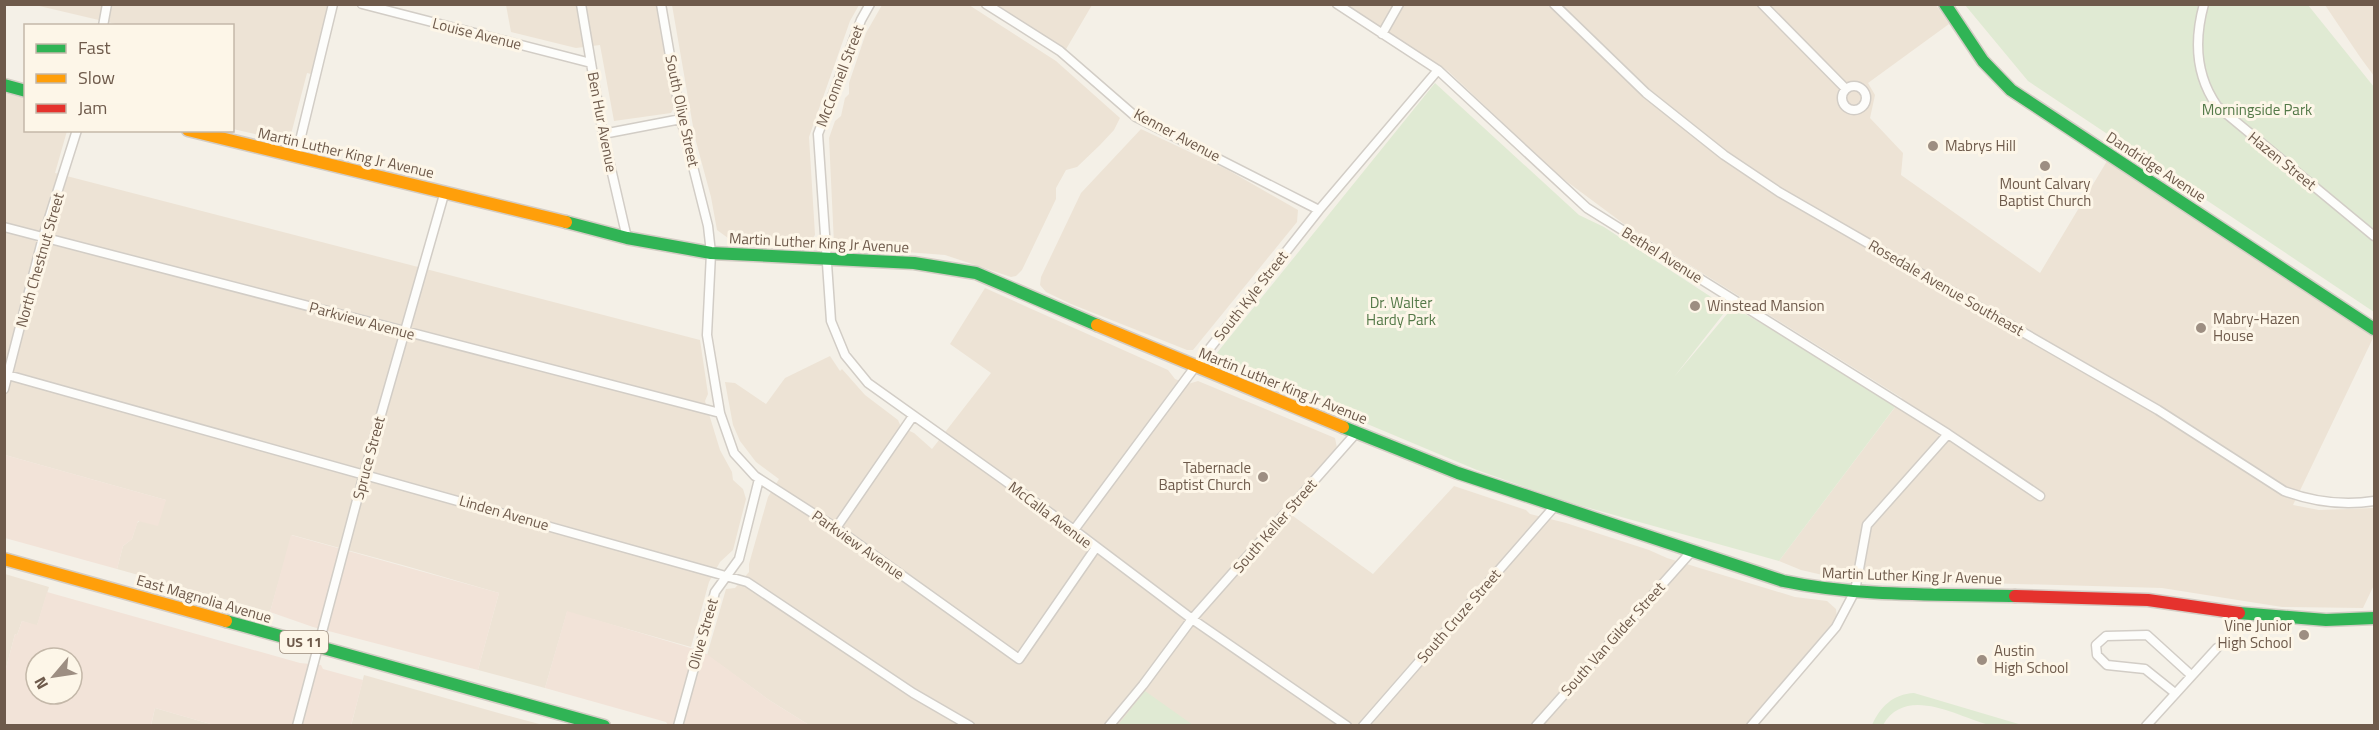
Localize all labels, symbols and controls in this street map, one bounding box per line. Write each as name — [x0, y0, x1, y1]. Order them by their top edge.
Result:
street label: Louise Avenue — [430, 11, 524, 56]
street label: McConnell Street — [810, 21, 870, 130]
legend — [24, 24, 234, 132]
text: Fast — [78, 34, 111, 61]
street label: South Olive Street — [659, 53, 706, 170]
text: Slow — [78, 64, 115, 91]
street label: Ben Hur Avenue — [582, 70, 623, 174]
text: Jam — [78, 94, 107, 121]
park label: Morningside Park — [2202, 98, 2312, 121]
street label: Kenner Avenue — [1130, 102, 1225, 167]
street label: Martin Luther King Jr Avenue — [256, 121, 437, 184]
street label: Dandridge Avenue — [2102, 126, 2211, 208]
street label: Hazen Street — [2243, 126, 2322, 196]
place label: Mabrys Hill — [1945, 134, 2016, 157]
marker: Mabrys Hill — [1926, 139, 1940, 153]
marker: Mount Calvary Baptist Church — [2038, 159, 2052, 173]
place label: Mount Calvary Baptist Church — [1999, 172, 2091, 212]
street label: North Chestnut Street — [9, 189, 70, 330]
street label: Bethel Avenue — [1617, 221, 1707, 289]
street label: Martin Luther King Jr Avenue — [728, 226, 910, 259]
street label: Rosedale Avenue Southeast — [1864, 234, 2029, 342]
street label: South Kyle Street — [1208, 245, 1294, 346]
park label: Dr. Walter Hardy Park — [1366, 291, 1436, 331]
place label: Winstead Mansion — [1707, 294, 1825, 317]
street label: Parkview Avenue — [307, 295, 417, 346]
marker: Winstead Mansion — [1688, 299, 1702, 313]
place label: Mabry-Hazen House — [2213, 307, 2300, 347]
marker: Mabry-Hazen House — [2194, 321, 2208, 335]
street label: Martin Luther King Jr Avenue — [1195, 341, 1371, 430]
street label: Spruce Street — [346, 413, 391, 502]
place label: Tabernacle Baptist Church — [1158, 456, 1251, 496]
marker: Tabernacle Baptist Church — [1256, 470, 1270, 484]
street label: South Keller Street — [1227, 473, 1323, 578]
street label: McCalla Avenue — [1004, 476, 1097, 554]
street label: Linden Avenue — [457, 489, 552, 536]
street label: Parkview Avenue — [807, 504, 909, 585]
street label: Martin Luther King Jr Avenue — [1822, 561, 2003, 590]
street label: South Cruze Street — [1411, 563, 1507, 668]
street label: East Magnolia Avenue — [134, 568, 274, 629]
street label: South Van Gilder Street — [1555, 576, 1671, 701]
street label: Olive Street — [681, 595, 724, 672]
place label: Vine Junior High School — [2217, 614, 2292, 654]
marker: Vine Junior High School — [2297, 628, 2311, 642]
road number: US 11 — [280, 631, 328, 653]
place label: Austin High School — [1994, 639, 2069, 679]
north arrow — [24, 646, 84, 706]
marker: Austin High School — [1975, 653, 1989, 667]
text: N — [28, 673, 54, 694]

